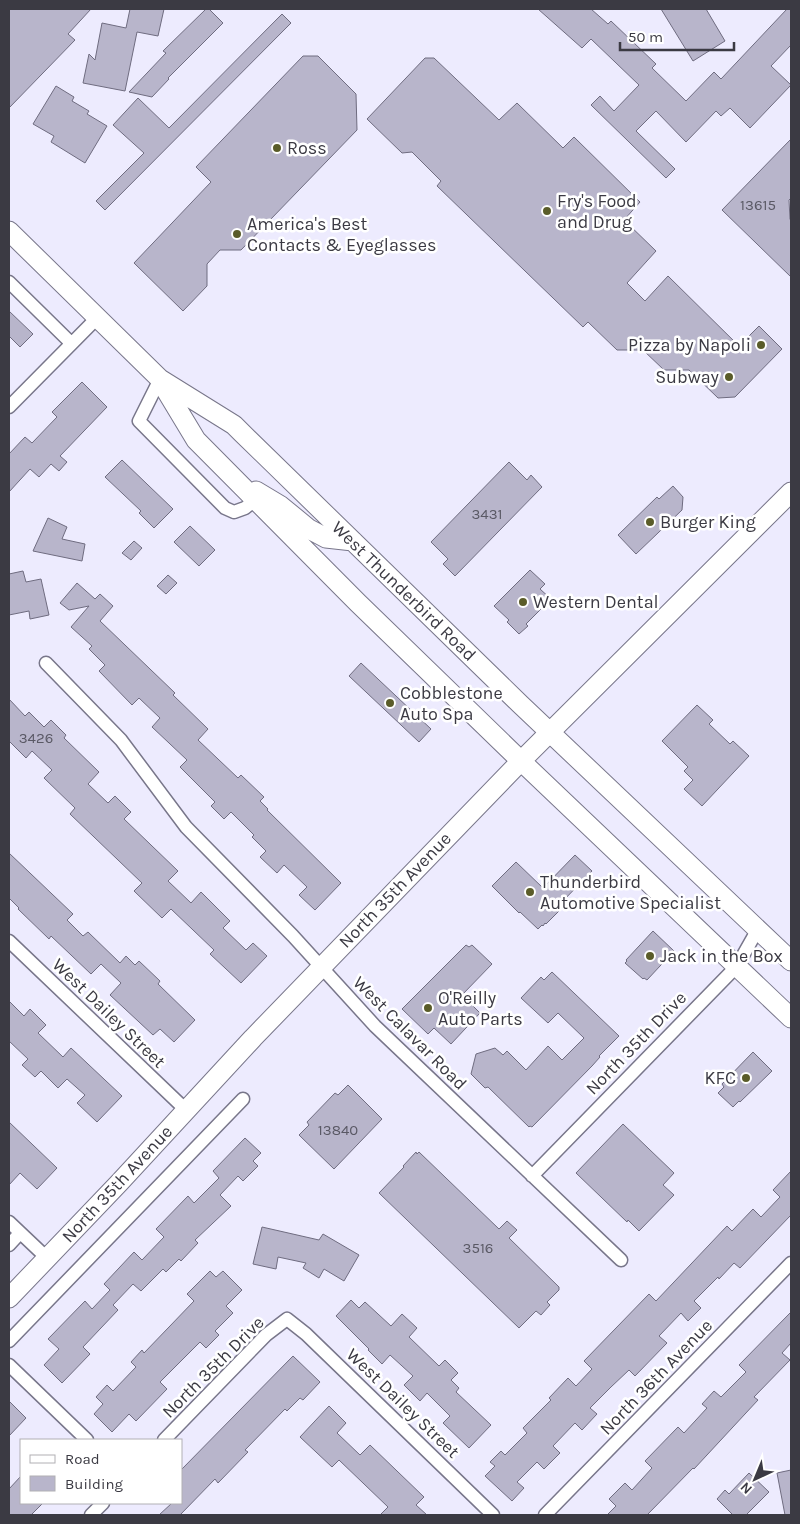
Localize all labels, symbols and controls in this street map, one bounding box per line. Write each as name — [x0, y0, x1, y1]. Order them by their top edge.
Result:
scale bar — [620, 20, 734, 52]
text: 50 m — [628, 28, 663, 46]
place label: Ross — [287, 137, 327, 159]
marker: Ross — [271, 142, 283, 154]
place label: Fry's Food and Drug — [557, 190, 637, 233]
house number: 13615 — [740, 196, 776, 214]
marker: Fry's Food and Drug — [541, 205, 553, 217]
place label: America's Best Contacts & Eyeglasses — [247, 213, 436, 256]
marker: America's Best Contacts & Eyeglasses — [231, 228, 243, 240]
place label: Pizza by Napoli — [628, 334, 751, 356]
marker: Pizza by Napoli — [755, 339, 767, 351]
place label: Subway — [655, 366, 720, 388]
marker: Subway — [723, 371, 735, 383]
house number: 3431 — [471, 505, 503, 523]
place label: Burger King — [660, 511, 756, 533]
street label: West Thunderbird Road — [327, 516, 481, 666]
marker: Burger King — [644, 516, 656, 528]
place label: Western Dental — [533, 591, 659, 613]
marker: Western Dental — [517, 596, 529, 608]
place label: Cobblestone Auto Spa — [400, 682, 503, 725]
marker: Cobblestone Auto Spa — [384, 697, 396, 709]
house number: 3426 — [19, 729, 53, 747]
street label: North 35th Avenue — [334, 828, 456, 952]
place label: Thunderbird Automotive Specialist — [540, 871, 721, 914]
marker: Thunderbird Automotive Specialist — [524, 886, 536, 898]
place label: Jack in the Box — [660, 945, 783, 967]
marker: Jack in the Box — [644, 950, 656, 962]
street label: West Dailey Street — [48, 953, 170, 1073]
street label: West Calavar Road — [348, 971, 472, 1095]
place label: O'Reilly Auto Parts — [438, 987, 523, 1030]
street label: North 35th Drive — [581, 987, 691, 1099]
marker: O'Reilly Auto Parts — [422, 1002, 434, 1014]
place label: KFC — [705, 1067, 736, 1089]
marker: KFC — [740, 1072, 752, 1084]
street label: North 35th Avenue — [57, 1121, 177, 1247]
house number: 13840 — [318, 1121, 358, 1139]
house number: 3516 — [463, 1239, 493, 1257]
street label: North 35th Drive — [157, 1311, 269, 1423]
street label: North 36th Avenue — [595, 1314, 717, 1440]
street label: West Dailey Street — [342, 1343, 464, 1463]
legend — [20, 1439, 182, 1504]
text: Road — [65, 1450, 100, 1468]
north arrow — [730, 1454, 780, 1504]
text: Building — [65, 1475, 123, 1493]
text: N — [737, 1478, 756, 1498]

